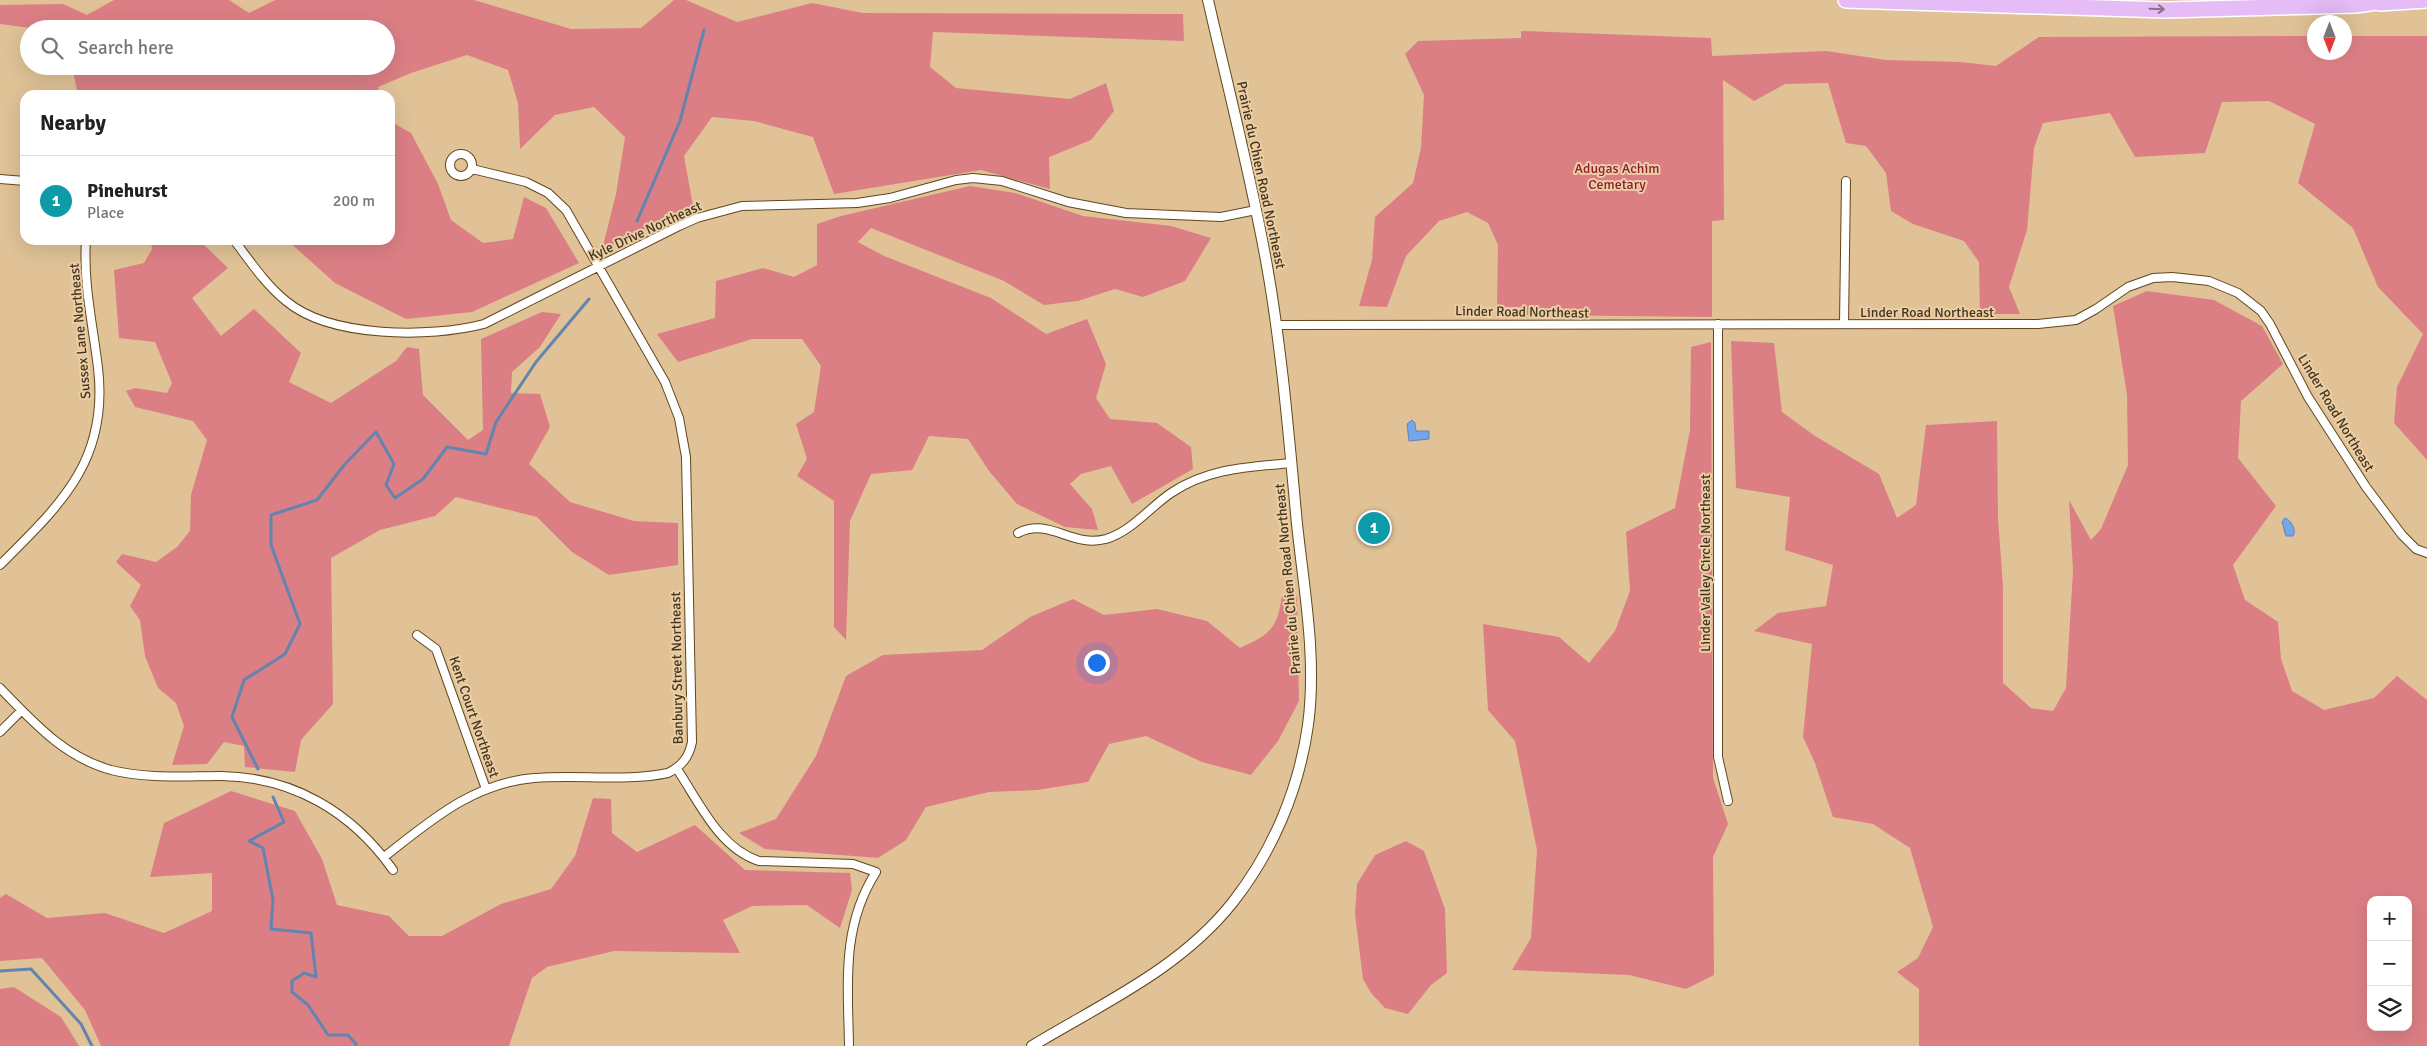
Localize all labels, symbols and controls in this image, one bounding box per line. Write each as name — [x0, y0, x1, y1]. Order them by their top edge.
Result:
one-way arrow — [2149, 5, 2165, 14]
north arrow — [2307, 15, 2352, 60]
search box — [20, 20, 395, 75]
icon: search — [38, 34, 66, 62]
text: Search here — [78, 36, 174, 60]
street label: Prairie du Chien Road Northeast — [1233, 79, 1289, 271]
text: Nearby — [40, 110, 106, 136]
park label: Adugas Achim Cemetary — [1575, 160, 1659, 193]
text: Pinehurst — [87, 179, 168, 203]
text: 1 — [52, 191, 60, 211]
text: 200 m — [333, 191, 375, 211]
street label: Kyle Drive Northeast — [586, 197, 704, 265]
text: Place — [87, 203, 124, 223]
street label: Sussex Lane Northeast — [66, 262, 94, 400]
street label: Linder Road Northeast — [1455, 302, 1589, 322]
street label: Linder Road Northeast — [1860, 304, 1994, 321]
street label: Linder Road Northeast — [2294, 351, 2378, 475]
street label: Linder Valley Circle Northeast — [1697, 474, 1714, 652]
street label: Prairie du Chien Road Northeast — [1271, 483, 1305, 675]
pin: 1 — [1358, 509, 1390, 547]
street label: Banbury Street Northeast — [667, 591, 687, 745]
your location — [1084, 650, 1110, 676]
street label: Kent Court Northeast — [445, 654, 503, 780]
map controls — [2367, 896, 2412, 1031]
button: + — [2367, 896, 2412, 941]
button: − — [2367, 941, 2412, 986]
button: layers — [2367, 986, 2412, 1031]

